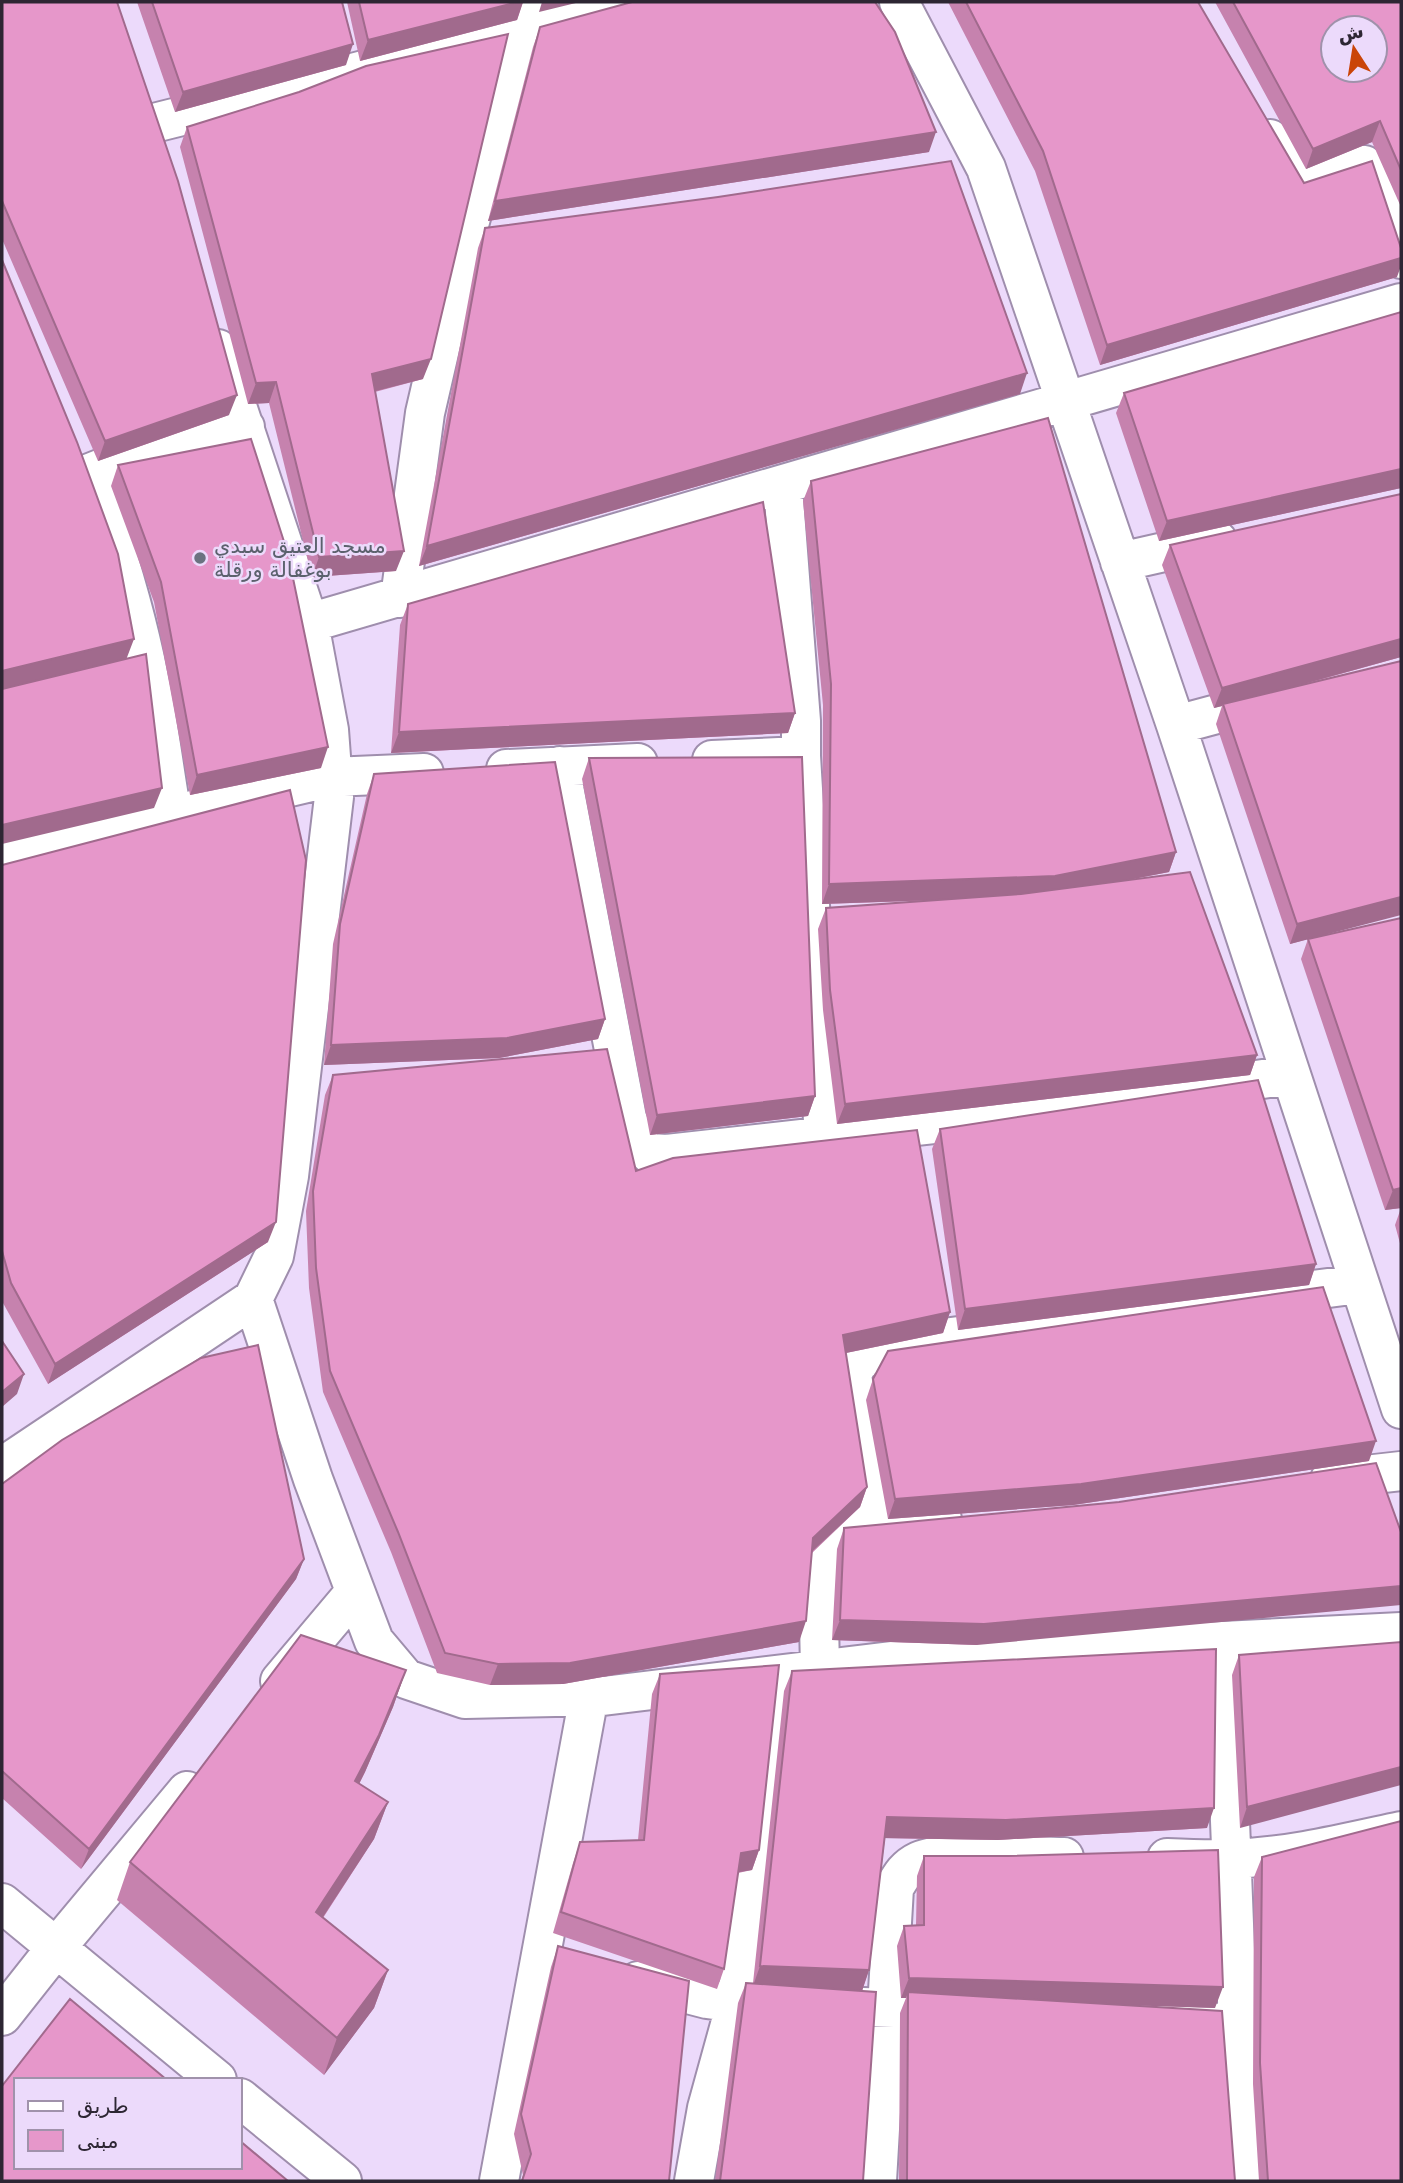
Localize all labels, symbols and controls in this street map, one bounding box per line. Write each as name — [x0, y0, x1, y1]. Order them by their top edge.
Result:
north arrow — [1319, 14, 1389, 84]
text: ش — [1335, 19, 1366, 47]
place label: مسجد العتيق سبدي بوغفالة ورقلة — [214, 534, 386, 582]
marker: مسجد العتيق سبدي بوغفالة ورقلة — [192, 550, 208, 566]
legend — [14, 2078, 242, 2169]
text: طريق — [77, 2094, 129, 2118]
text: مبنى — [77, 2129, 118, 2153]

